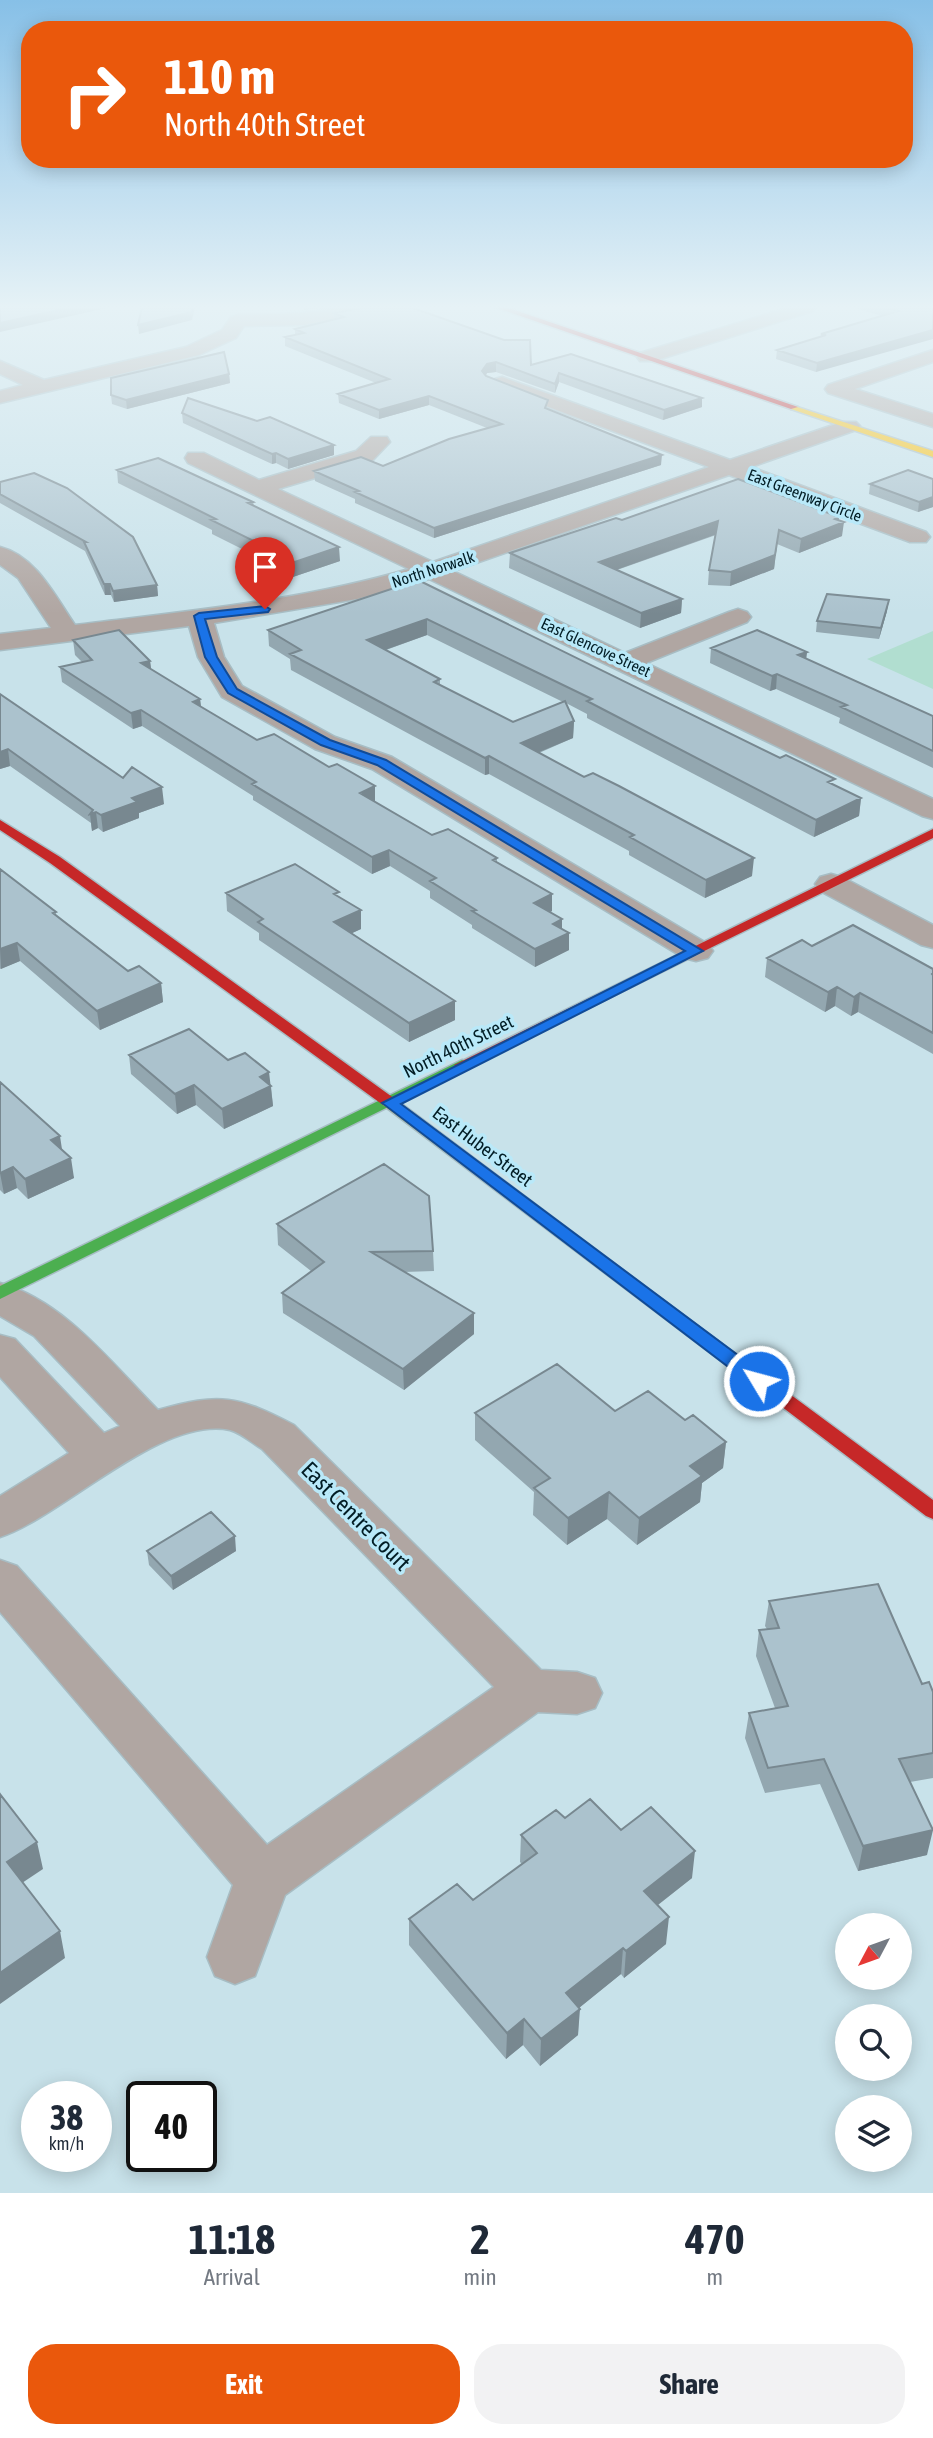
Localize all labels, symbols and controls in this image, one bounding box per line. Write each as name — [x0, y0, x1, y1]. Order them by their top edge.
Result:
text: 110 m — [164, 48, 275, 104]
icon: right — [49, 49, 140, 140]
text: North 40th Street — [164, 106, 366, 143]
street label: East Greenway Circle — [745, 465, 865, 526]
pin — [235, 537, 295, 609]
street label: North Norwalk — [389, 547, 477, 591]
icon: arrive — [246, 548, 284, 586]
street label: East Glencove Street — [538, 614, 654, 680]
street label: North 40th Street — [399, 1010, 517, 1082]
street label: East Huber Street — [429, 1101, 537, 1191]
position arrow — [722, 1344, 796, 1418]
street label: East Centre Court — [296, 1456, 416, 1576]
north arrow — [835, 1913, 912, 1990]
map controls — [835, 1913, 912, 2172]
button: search — [835, 2004, 912, 2081]
speed limit sign: 40 — [126, 2081, 217, 2172]
button: layers — [835, 2095, 912, 2172]
text: 38 — [50, 2097, 83, 2137]
text: km/h — [49, 2133, 84, 2154]
text: 11:18 — [189, 2215, 275, 2263]
text: 2 — [470, 2215, 490, 2263]
text: 470 — [685, 2215, 744, 2263]
text: Arrival — [204, 2264, 260, 2290]
text: min — [464, 2264, 497, 2290]
text: m — [707, 2264, 723, 2290]
button: Exit — [28, 2344, 460, 2424]
button: Share — [474, 2344, 905, 2424]

